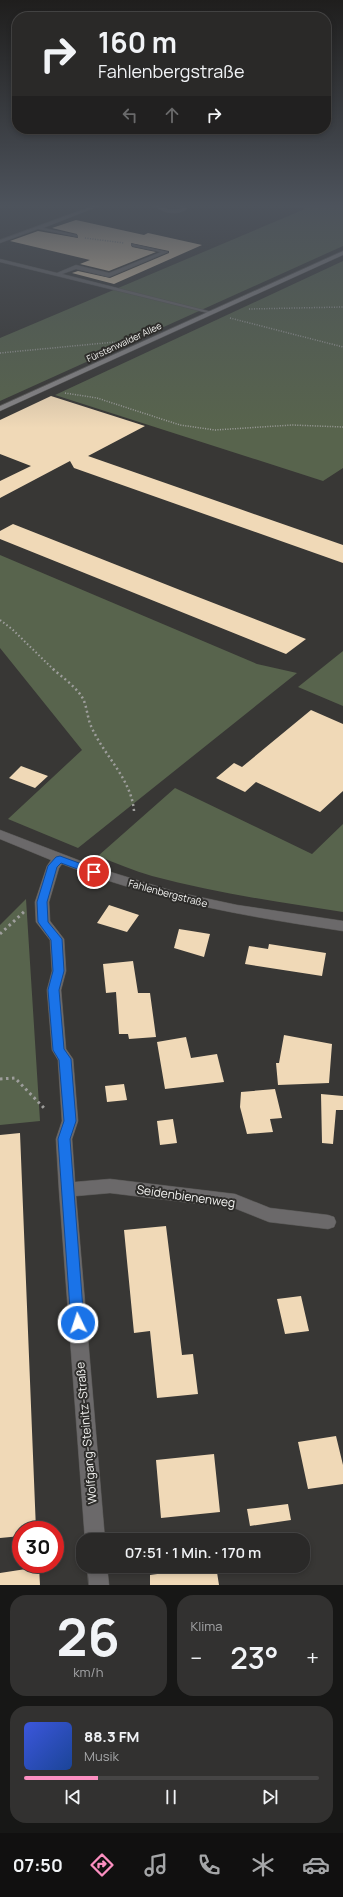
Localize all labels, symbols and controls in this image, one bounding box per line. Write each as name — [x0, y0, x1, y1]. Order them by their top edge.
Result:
text: 160 m — [98, 23, 177, 61]
icon: right — [32, 28, 84, 80]
text: Fahlenbergstraße — [98, 59, 245, 83]
icon: left — [119, 104, 141, 126]
icon: ahead — [161, 104, 183, 126]
icon: right — [203, 104, 225, 126]
street label: Fürstenwalder Allee — [84, 319, 164, 365]
pin — [77, 855, 111, 889]
icon: arrive — [83, 861, 105, 883]
street label: Fahlenbergstraße — [127, 876, 209, 910]
street label: Seidenbienenweg — [136, 1181, 236, 1211]
position arrow — [57, 1302, 99, 1344]
street label: Wolfgang-Steinitz-Straße — [71, 1361, 101, 1505]
speed limit sign: 30 — [12, 1521, 64, 1573]
text: 07:51 · 1 Min. · 170 m — [125, 1542, 261, 1563]
text: 26 — [57, 1601, 120, 1672]
text: Klima — [191, 1617, 223, 1635]
text: 23° — [230, 1637, 278, 1678]
text: − — [191, 1643, 202, 1673]
text: + — [306, 1643, 319, 1673]
text: km/h — [73, 1663, 103, 1681]
text: 88.3 FM — [84, 1726, 139, 1747]
text: Musik — [84, 1747, 119, 1765]
icon: previous — [62, 1786, 84, 1808]
icon: pause — [160, 1786, 182, 1808]
icon: next — [259, 1786, 281, 1808]
icon: directions — [88, 1851, 116, 1879]
icon: music — [142, 1851, 170, 1879]
icon: phone — [195, 1851, 223, 1879]
icon: climate — [249, 1851, 277, 1879]
icon: car — [302, 1851, 330, 1879]
text: 07:50 — [13, 1853, 63, 1877]

